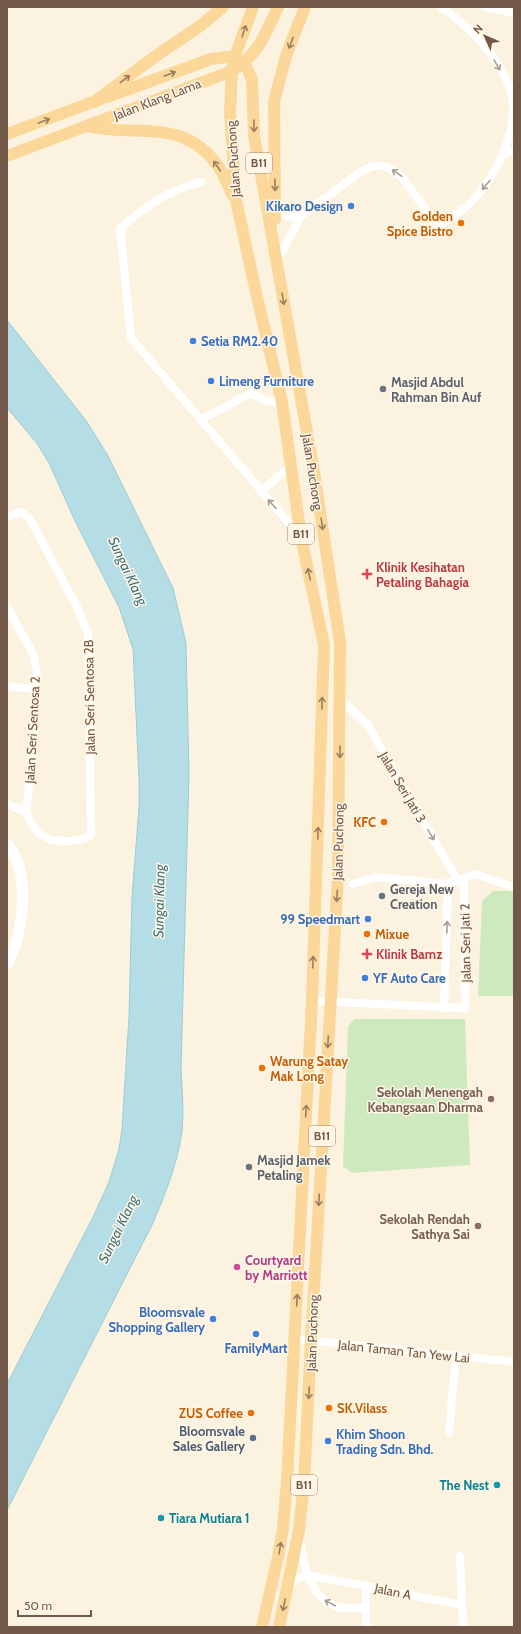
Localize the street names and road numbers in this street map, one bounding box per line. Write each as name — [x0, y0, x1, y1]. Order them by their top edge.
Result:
street label: Jalan Klang Lama — [110, 75, 204, 123]
street label: Jalan Puchong — [222, 120, 244, 199]
road number: B11 — [246, 153, 272, 173]
street label: Jalan Puchong — [299, 432, 327, 512]
road number: B11 — [288, 524, 314, 544]
street label: Jalan Seri Sentosa 2B — [80, 639, 98, 756]
street label: Jalan Seri Sentosa 2 — [21, 676, 43, 785]
street label: Jalan Seri Jati 3 — [376, 748, 430, 825]
street label: Jalan Puchong — [329, 803, 347, 882]
street label: Jalan Seri Jati 2 — [456, 903, 474, 984]
road number: B11 — [309, 1126, 335, 1146]
street label: Jalan Puchong — [303, 1294, 321, 1373]
street label: Jalan Taman Tan Yew Lai — [336, 1336, 471, 1366]
road number: B11 — [291, 1475, 317, 1495]
street label: Jalan A — [372, 1579, 413, 1603]

